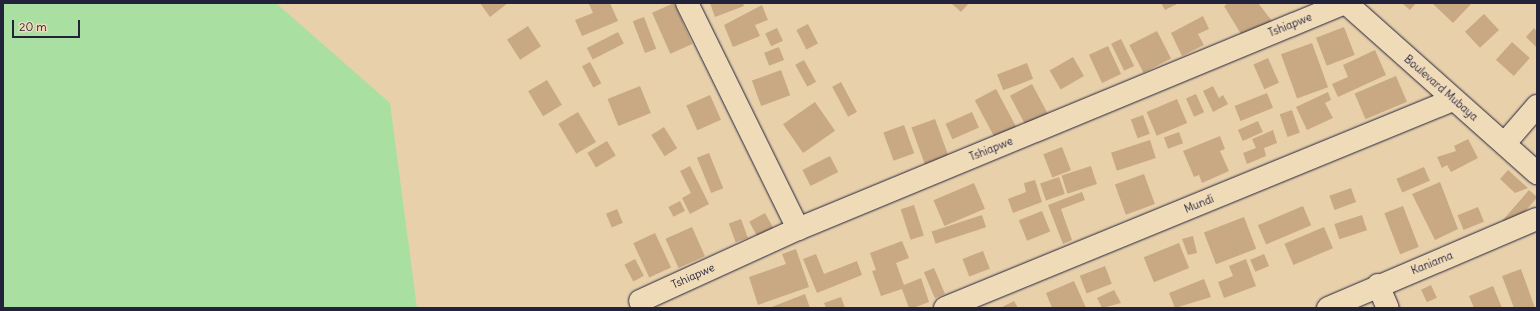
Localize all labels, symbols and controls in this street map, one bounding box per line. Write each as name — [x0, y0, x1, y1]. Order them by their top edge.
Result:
street label: Tshiapwe — [1266, 10, 1314, 40]
scale bar — [14, 12, 82, 38]
text: 20 m — [19, 19, 47, 34]
street label: Boulevard Mubaya — [1401, 52, 1481, 124]
street label: Tshiapwe — [967, 134, 1015, 164]
street label: Mundi — [1182, 192, 1216, 216]
street label: Kaniama — [1409, 249, 1455, 277]
street label: Tshiapwe — [669, 261, 717, 291]

